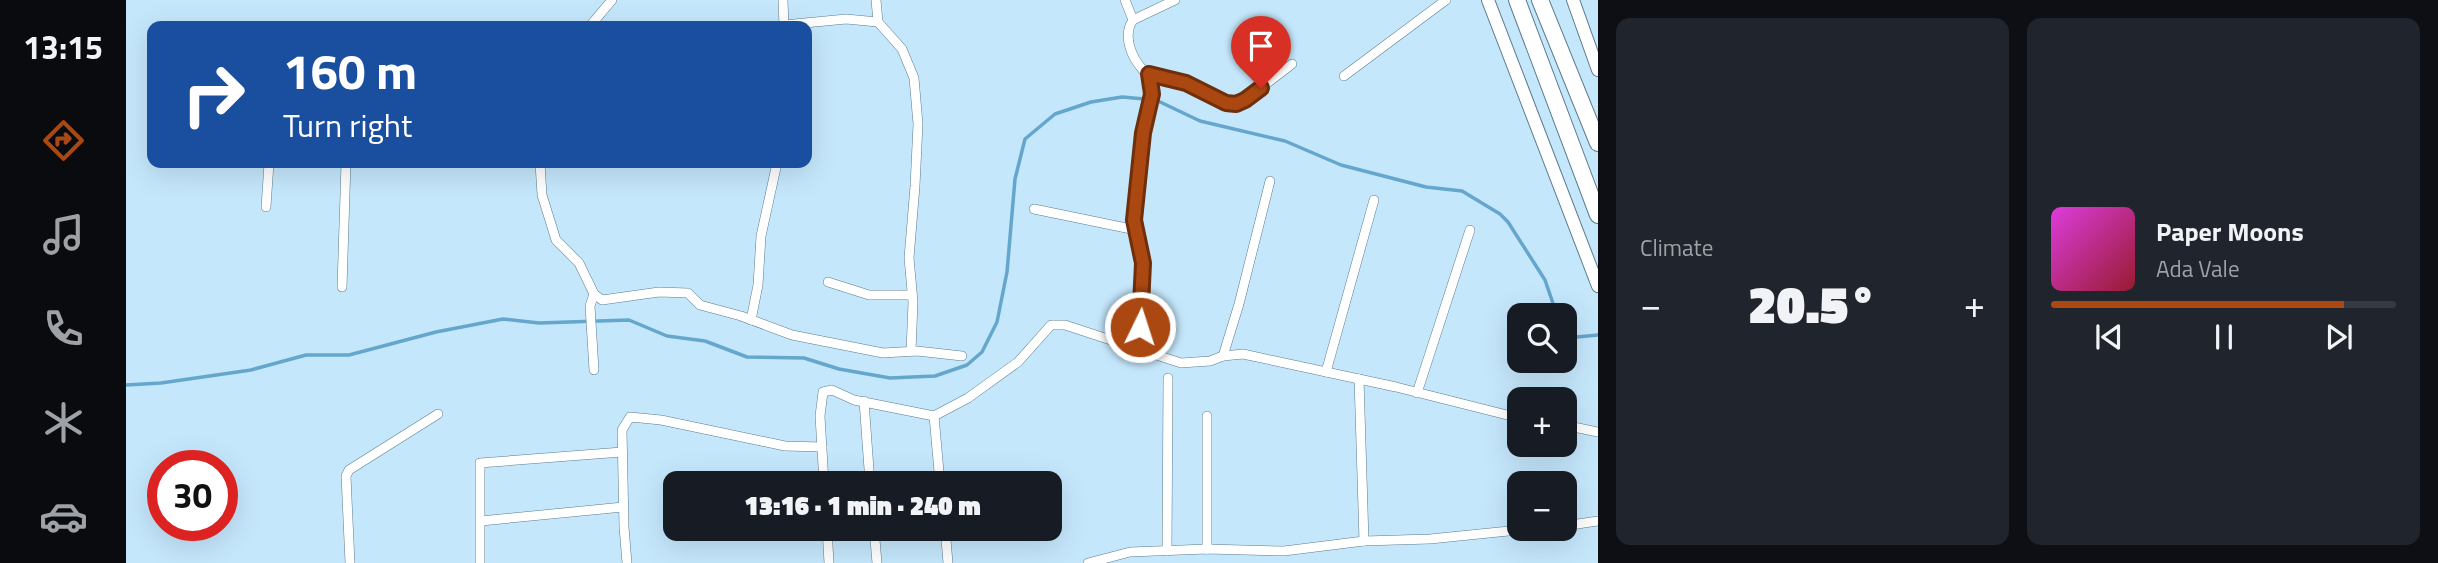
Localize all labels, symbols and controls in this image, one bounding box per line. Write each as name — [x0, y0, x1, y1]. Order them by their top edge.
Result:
pin — [1231, 16, 1291, 88]
text: 13:15 — [23, 23, 103, 71]
icon: arrive — [1242, 27, 1280, 65]
text: 160 m — [283, 33, 417, 108]
icon: right — [168, 49, 259, 140]
text: Turn right — [283, 101, 412, 149]
icon: directions — [39, 116, 88, 165]
icon: music — [39, 210, 88, 259]
text: Paper Moons — [2156, 212, 2304, 251]
text: Climate — [1640, 230, 1713, 265]
text: Ada Vale — [2156, 251, 2240, 286]
text: 20.5° — [1748, 264, 1877, 343]
text: − — [1640, 275, 1661, 333]
text: + — [1964, 275, 1985, 333]
position arrow — [1103, 290, 1177, 364]
map controls — [1507, 303, 1577, 541]
button: search — [1507, 303, 1577, 373]
icon: phone — [39, 304, 88, 353]
icon: previous — [2090, 318, 2128, 356]
icon: pause — [2205, 318, 2243, 356]
icon: next — [2320, 318, 2358, 356]
button: + — [1507, 387, 1577, 457]
icon: climate — [39, 398, 88, 447]
speed limit sign: 30 — [147, 450, 238, 541]
button: − — [1507, 471, 1577, 541]
text: 13:16 · 1 min · 240 m — [744, 486, 981, 525]
icon: car — [39, 492, 88, 541]

